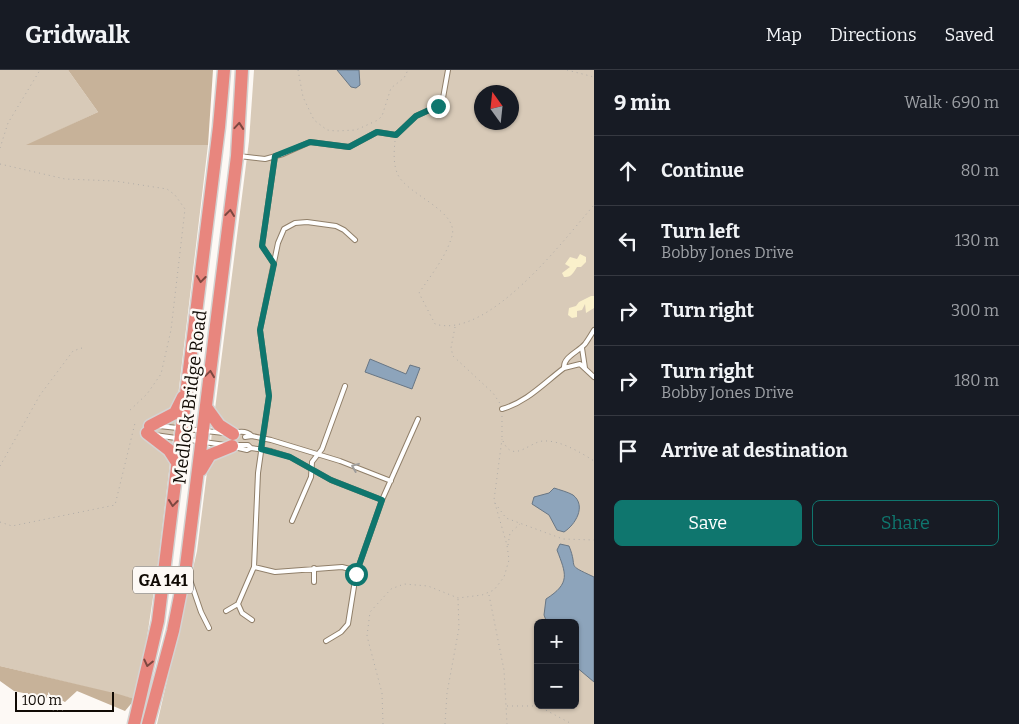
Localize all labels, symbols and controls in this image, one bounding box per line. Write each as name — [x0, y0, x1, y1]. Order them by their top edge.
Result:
text: Gridwalk — [25, 21, 130, 49]
text: Map — [766, 24, 802, 46]
text: Directions — [830, 24, 917, 46]
text: Saved — [945, 24, 994, 46]
north arrow — [474, 85, 519, 130]
text: 9 min — [614, 90, 670, 116]
text: Walk · 690 m — [904, 93, 999, 112]
route end — [427, 95, 450, 118]
one-way arrow — [233, 122, 244, 130]
icon: ahead — [614, 157, 642, 185]
text: Continue — [661, 159, 744, 182]
text: 80 m — [961, 161, 999, 180]
one-way arrow — [224, 209, 235, 217]
text: Turn left — [661, 220, 740, 243]
icon: left — [614, 227, 642, 255]
text: 130 m — [955, 231, 999, 250]
text: Bobby Jones Drive — [661, 243, 794, 262]
one-way arrow — [196, 276, 207, 284]
icon: right — [614, 297, 642, 325]
text: Turn right — [661, 299, 754, 322]
text: 300 m — [951, 301, 999, 320]
street label: Medlock Bridge Road — [168, 308, 212, 485]
text: Turn right — [661, 360, 754, 383]
icon: right — [614, 367, 642, 395]
one-way arrow — [205, 370, 215, 379]
text: 180 m — [954, 371, 999, 390]
text: Bobby Jones Drive — [661, 383, 794, 402]
icon: arrive — [614, 437, 642, 465]
text: Arrive at destination — [661, 439, 848, 462]
one-way arrow — [351, 462, 359, 472]
one-way arrow — [168, 499, 179, 507]
button: Save — [614, 500, 802, 546]
button: Share — [812, 500, 999, 546]
route start — [345, 563, 368, 586]
road number: GA 141 — [133, 566, 193, 594]
map controls — [534, 619, 579, 709]
button: + — [534, 619, 579, 664]
one-way arrow — [143, 659, 154, 668]
button: − — [534, 664, 579, 709]
scale bar — [15, 689, 114, 712]
text: 100 m — [22, 692, 62, 709]

